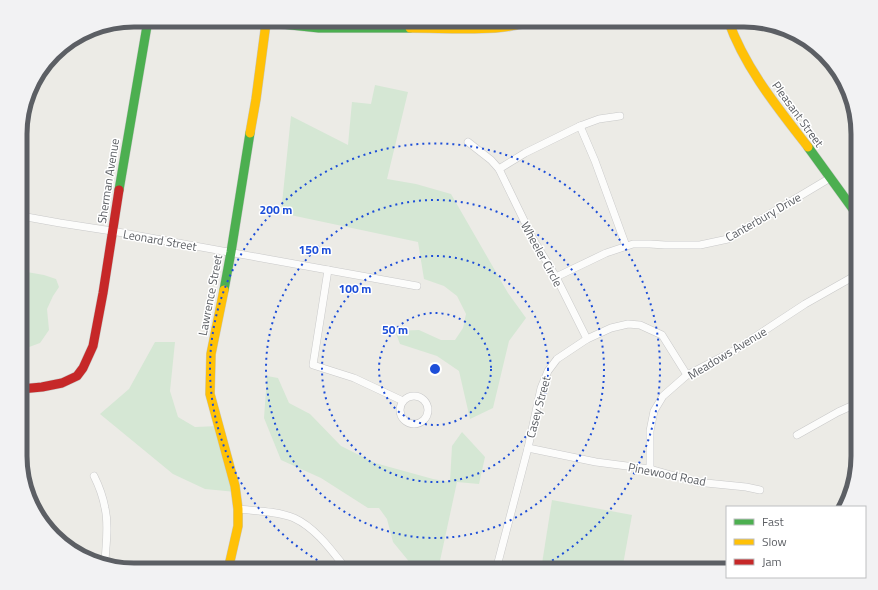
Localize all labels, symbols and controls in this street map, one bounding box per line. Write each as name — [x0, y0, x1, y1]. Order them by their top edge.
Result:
street label: Pleasant Street — [767, 77, 829, 152]
street label: Sherman Avenue — [92, 137, 124, 225]
street label: Canterbury Drive — [721, 188, 805, 246]
text: 200 m — [260, 200, 292, 219]
street label: Wheeler Circle — [516, 218, 568, 290]
street label: Leonard Street — [122, 224, 199, 256]
text: 150 m — [299, 240, 331, 259]
street label: Lawrence Street — [193, 252, 227, 337]
text: 100 m — [339, 279, 371, 298]
text: 50 m — [382, 320, 408, 339]
street label: Meadows Avenue — [684, 322, 770, 384]
centre of rings — [428, 362, 442, 376]
street label: Casey Street — [521, 373, 556, 440]
street label: Pinewood Road — [626, 457, 708, 491]
legend — [726, 506, 866, 578]
text: Fast — [762, 512, 785, 531]
text: Slow — [762, 532, 787, 551]
text: Jam — [762, 552, 782, 571]

